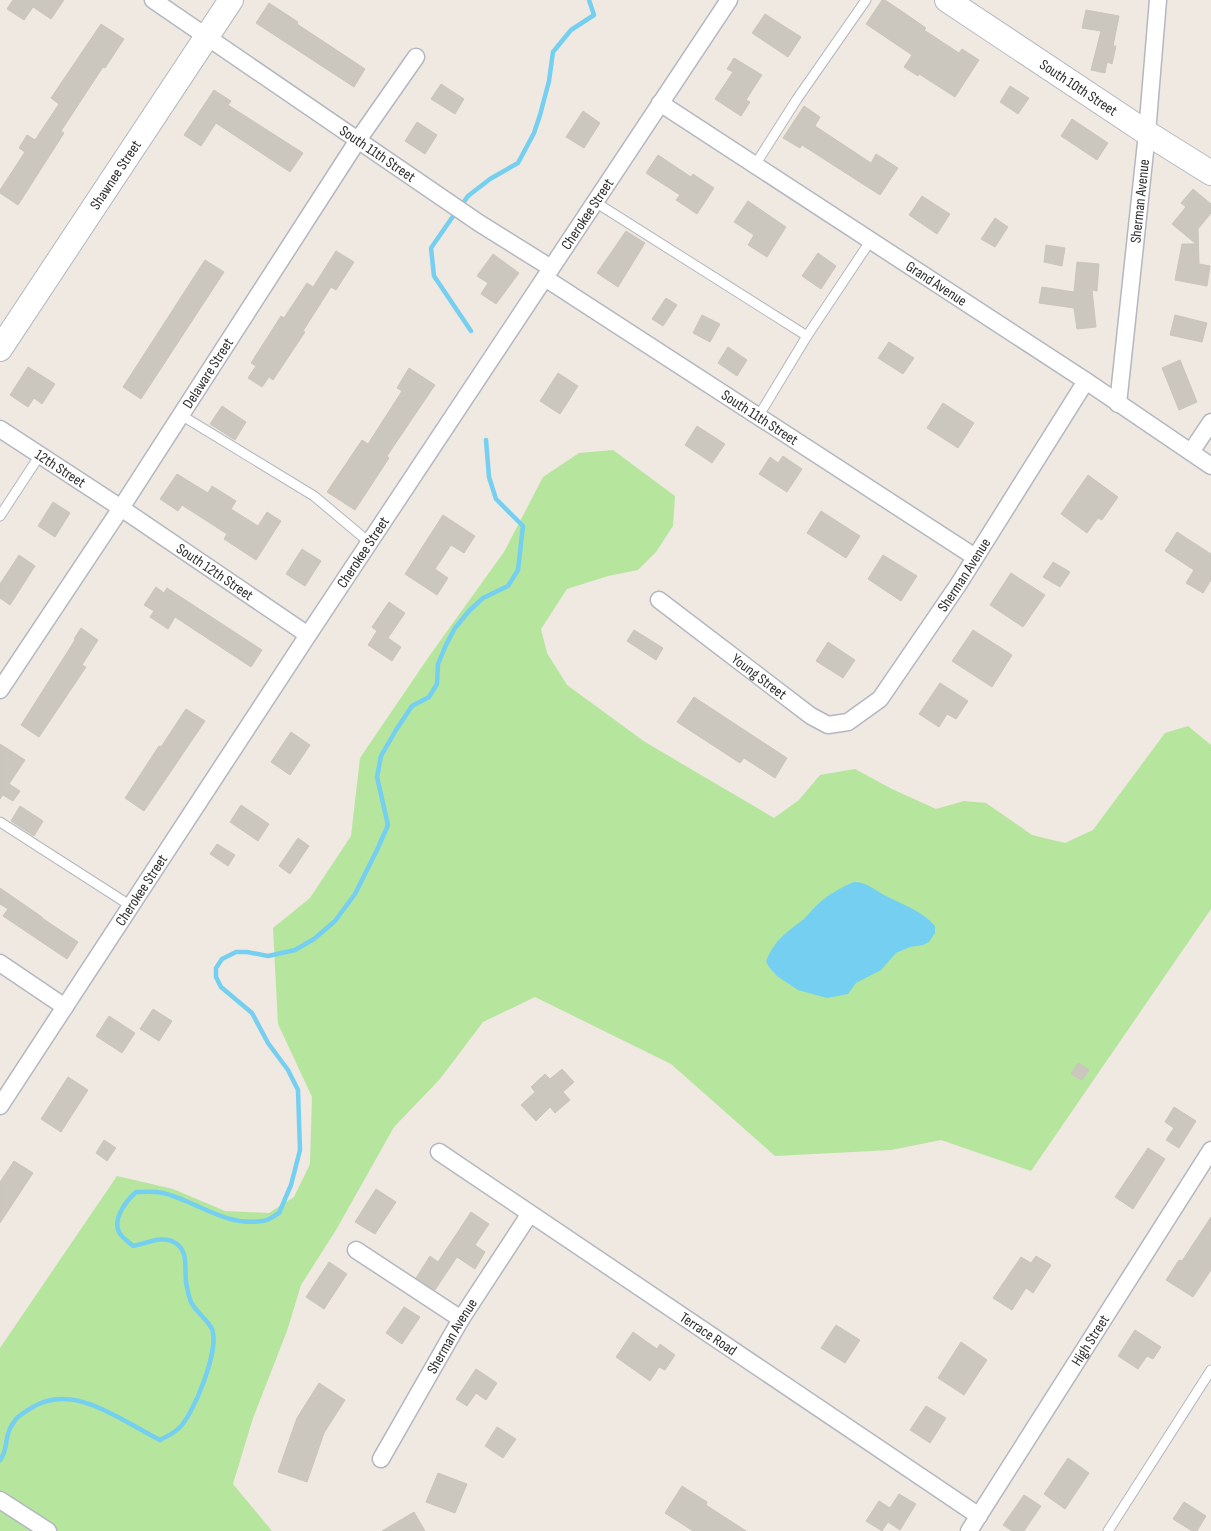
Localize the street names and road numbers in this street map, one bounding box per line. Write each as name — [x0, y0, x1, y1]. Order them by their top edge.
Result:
street label: South 10th Street — [1036, 55, 1121, 120]
street label: South 11th Street — [336, 121, 419, 186]
street label: Shawnee Street — [85, 136, 145, 213]
street label: Sherman Avenue — [1126, 158, 1154, 244]
street label: Cherokee Street — [557, 174, 618, 253]
street label: Grand Avenue — [902, 256, 971, 310]
street label: Delaware Street — [178, 334, 238, 412]
street label: South 11th Street — [718, 385, 802, 449]
street label: 12th Street — [31, 445, 90, 492]
street label: Cherokee Street — [332, 513, 394, 592]
street label: Sherman Avenue — [933, 534, 995, 615]
street label: South 12th Street — [173, 539, 257, 605]
street label: Young Street — [728, 649, 791, 704]
street label: Cherokee Street — [111, 850, 172, 929]
street label: Sherman Avenue — [422, 1295, 481, 1377]
street label: Terrace Road — [676, 1308, 741, 1360]
street label: High Street — [1067, 1311, 1114, 1369]

